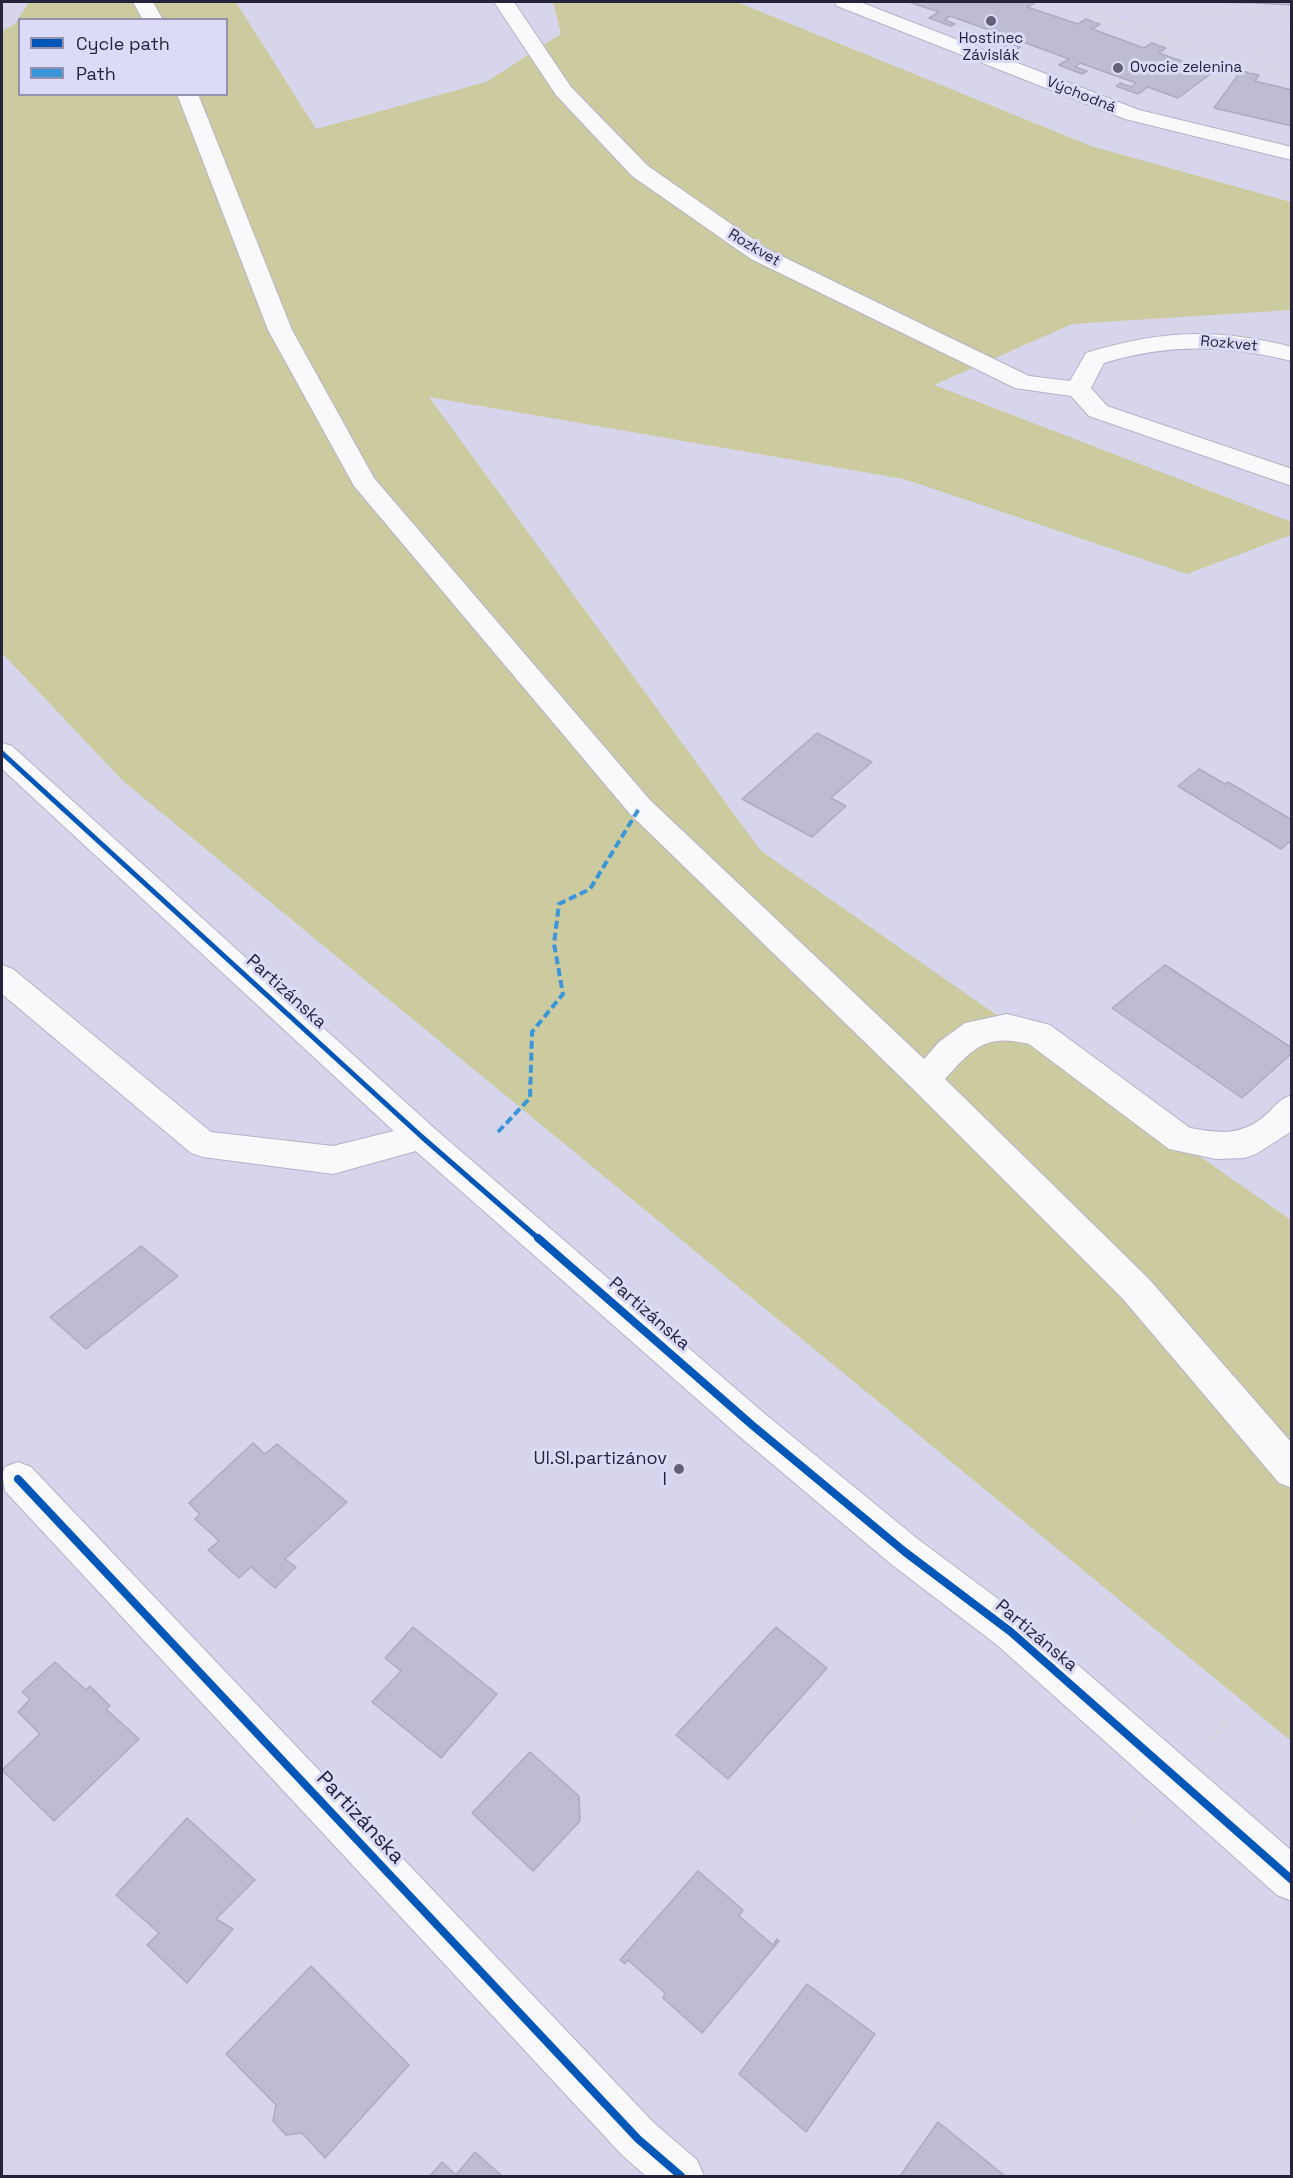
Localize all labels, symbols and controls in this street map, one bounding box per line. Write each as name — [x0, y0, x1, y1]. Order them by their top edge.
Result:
marker: Hostinec Závislák — [984, 14, 998, 28]
legend — [18, 18, 228, 96]
place label: Hostinec Závislák — [959, 30, 1023, 65]
text: Cycle path — [76, 32, 170, 55]
place label: Ovocie zelenina — [1130, 59, 1242, 77]
marker: Ovocie zelenina — [1111, 61, 1125, 75]
text: Path — [76, 62, 116, 85]
street label: Východná — [1044, 73, 1118, 117]
street label: Rozkvet — [725, 225, 783, 271]
street label: Rozkvet — [1200, 333, 1258, 355]
street label: Partizánska — [241, 950, 331, 1034]
street label: Partizánska — [604, 1273, 694, 1355]
place label: Ul.Sl.partizánov I — [533, 1448, 667, 1490]
marker: Ul.Sl.partizánov I — [672, 1462, 686, 1476]
street label: Partizánska — [991, 1595, 1081, 1677]
street label: Partizánska — [311, 1767, 409, 1869]

